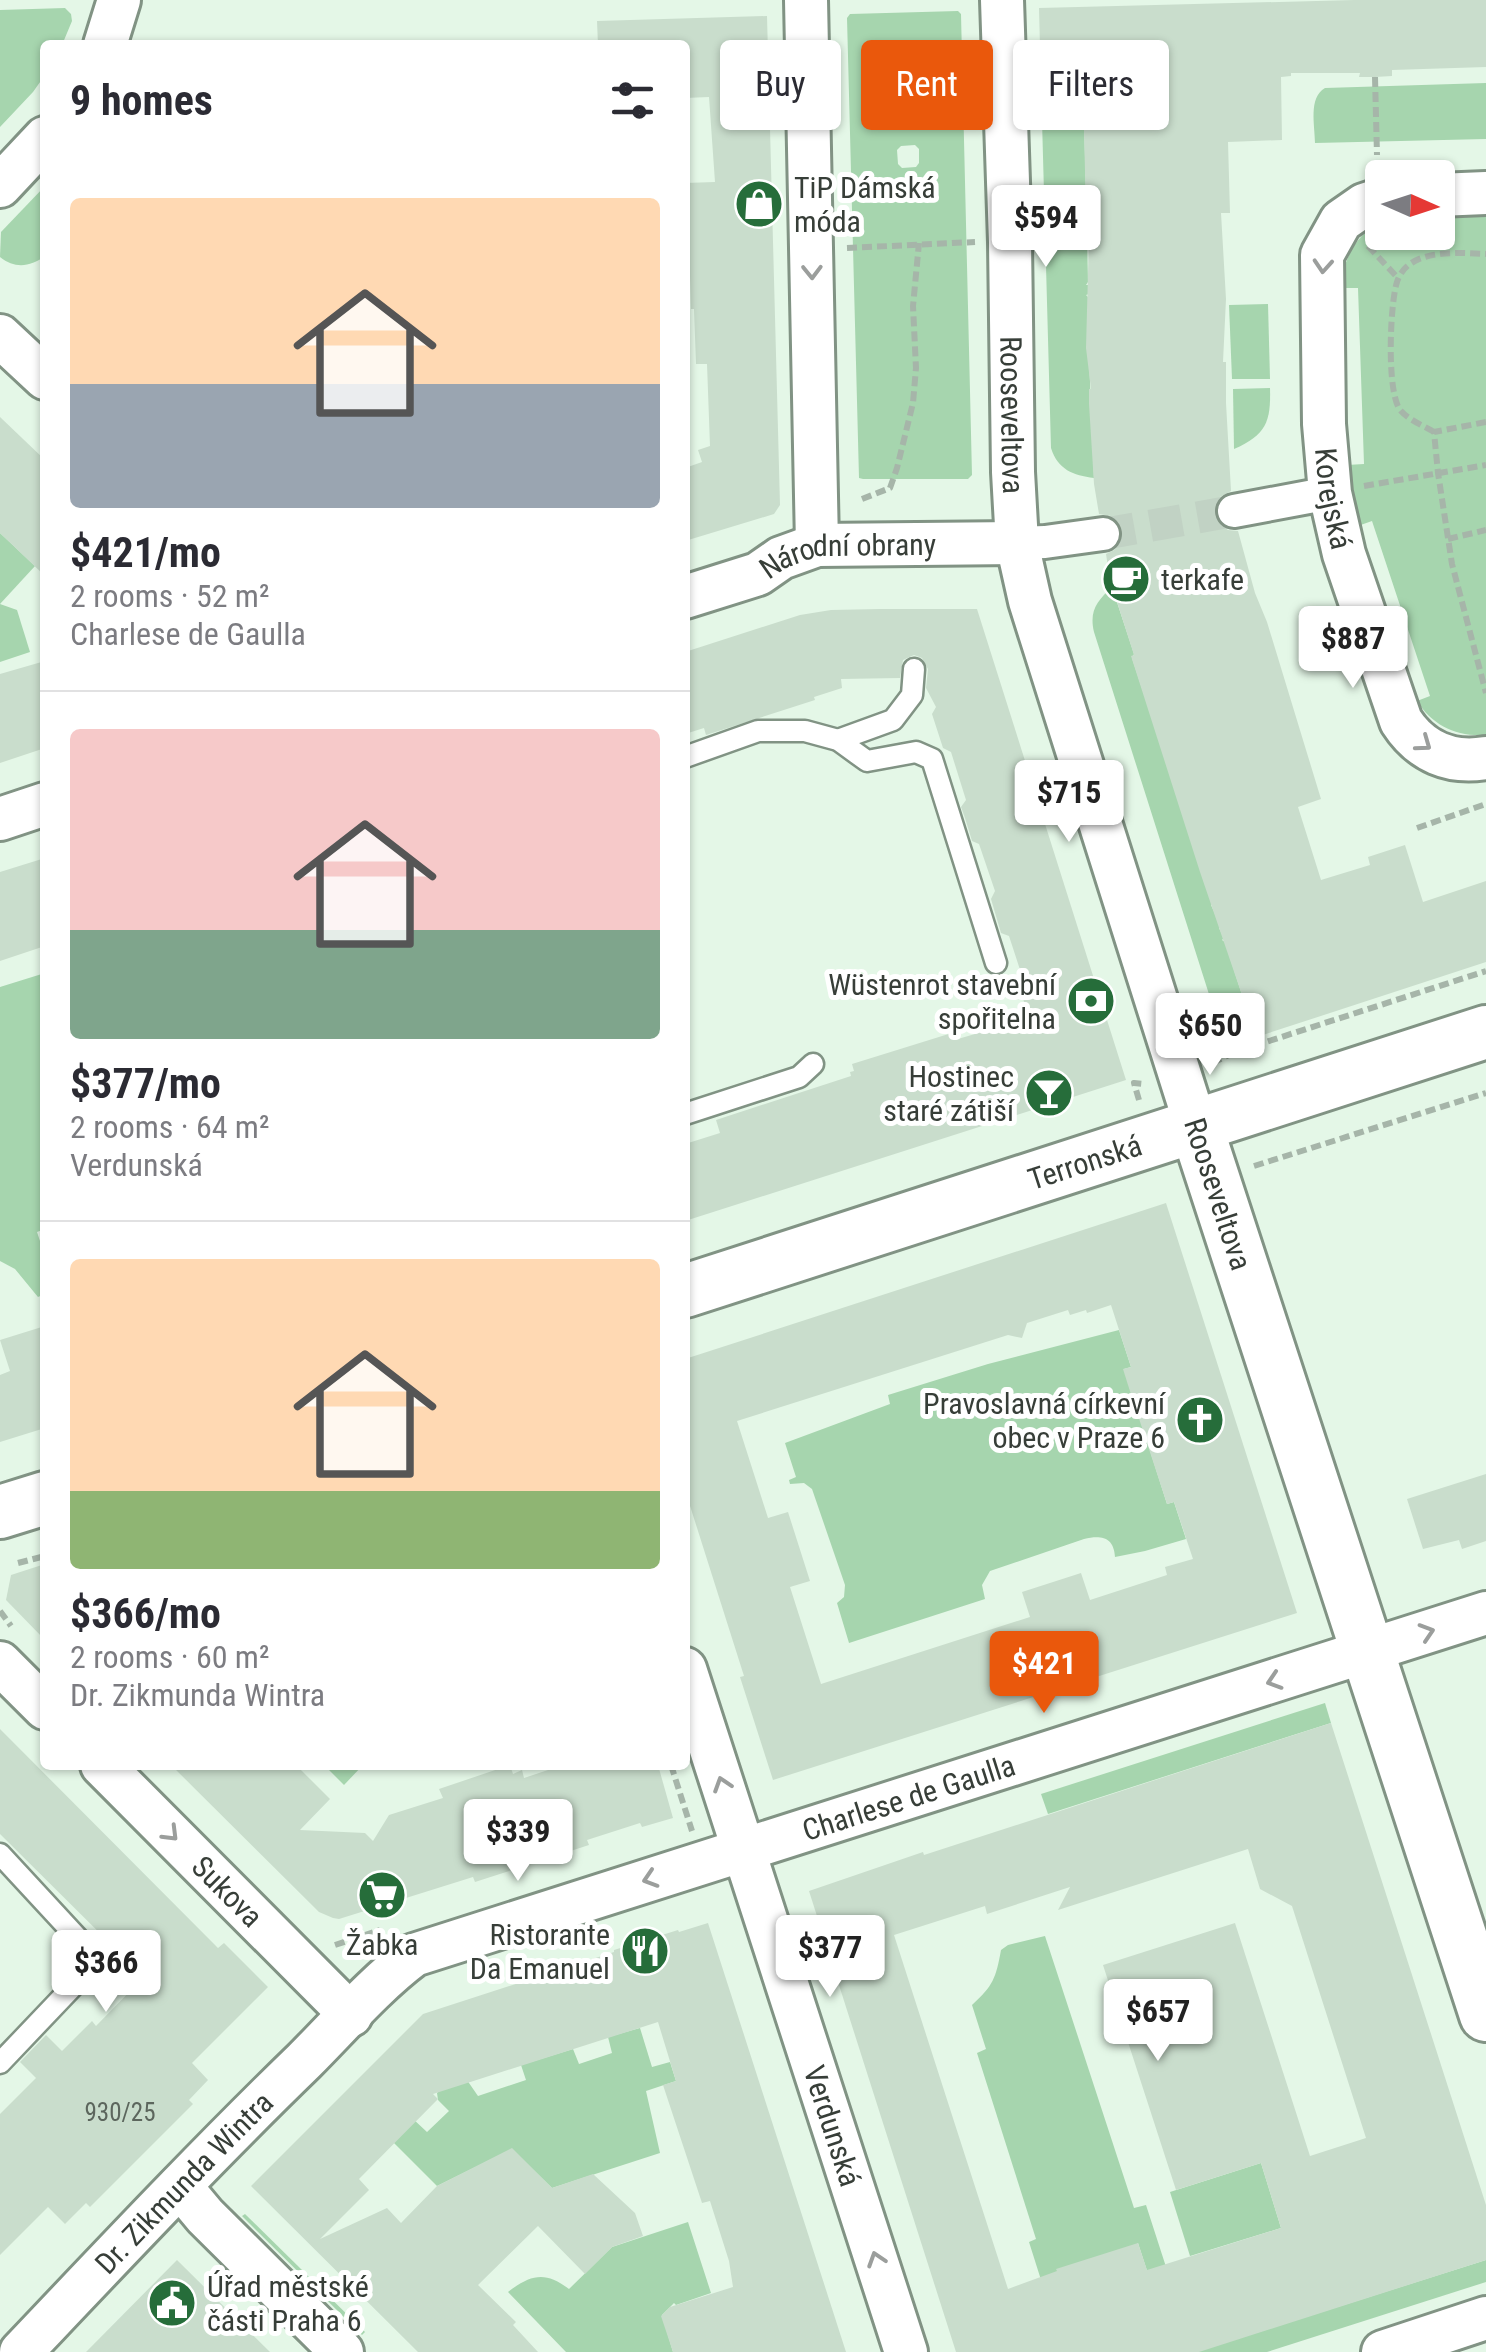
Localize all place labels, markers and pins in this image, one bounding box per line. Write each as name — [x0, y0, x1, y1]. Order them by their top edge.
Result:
place label: TiP Dámská móda — [794, 170, 936, 239]
shop icon: TiP Dámská móda — [733, 178, 785, 230]
pin: $594 — [987, 185, 1105, 270]
cafe icon: terkafe — [1100, 553, 1152, 605]
place label: terkafe — [1161, 562, 1244, 597]
pin: $887 — [1294, 606, 1412, 691]
pin: $715 — [1010, 760, 1128, 845]
place label: Wüstenrot stavební spořitelna — [828, 967, 1058, 1036]
bank icon: Wüstenrot stavební spořitelna — [1065, 975, 1117, 1027]
pin: $650 — [1151, 993, 1269, 1078]
place label: Hostinec staré zátiší — [883, 1059, 1016, 1128]
bar icon: Hostinec staré zátiší — [1023, 1067, 1075, 1119]
place label: Pravoslavná církevní obec v Praze 6 — [923, 1386, 1167, 1455]
church icon: Pravoslavná církevní obec v Praze 6 — [1174, 1394, 1226, 1446]
pin: $421 — [985, 1631, 1103, 1716]
pin: $339 — [459, 1799, 577, 1884]
supermarket icon: Žabka — [356, 1869, 408, 1921]
pin: $377 — [771, 1915, 889, 2000]
place label: Ristorante Da Emanuel — [470, 1917, 610, 1986]
restaurant icon: Ristorante Da Emanuel — [619, 1925, 671, 1977]
place label: Žabka — [346, 1927, 418, 1962]
pin: $366 — [47, 1930, 165, 2015]
pin: $657 — [1099, 1979, 1217, 2064]
place label: Úřad městské části Praha 6 — [207, 2269, 369, 2338]
public building icon: Úřad městské části Praha 6 — [146, 2277, 198, 2329]

